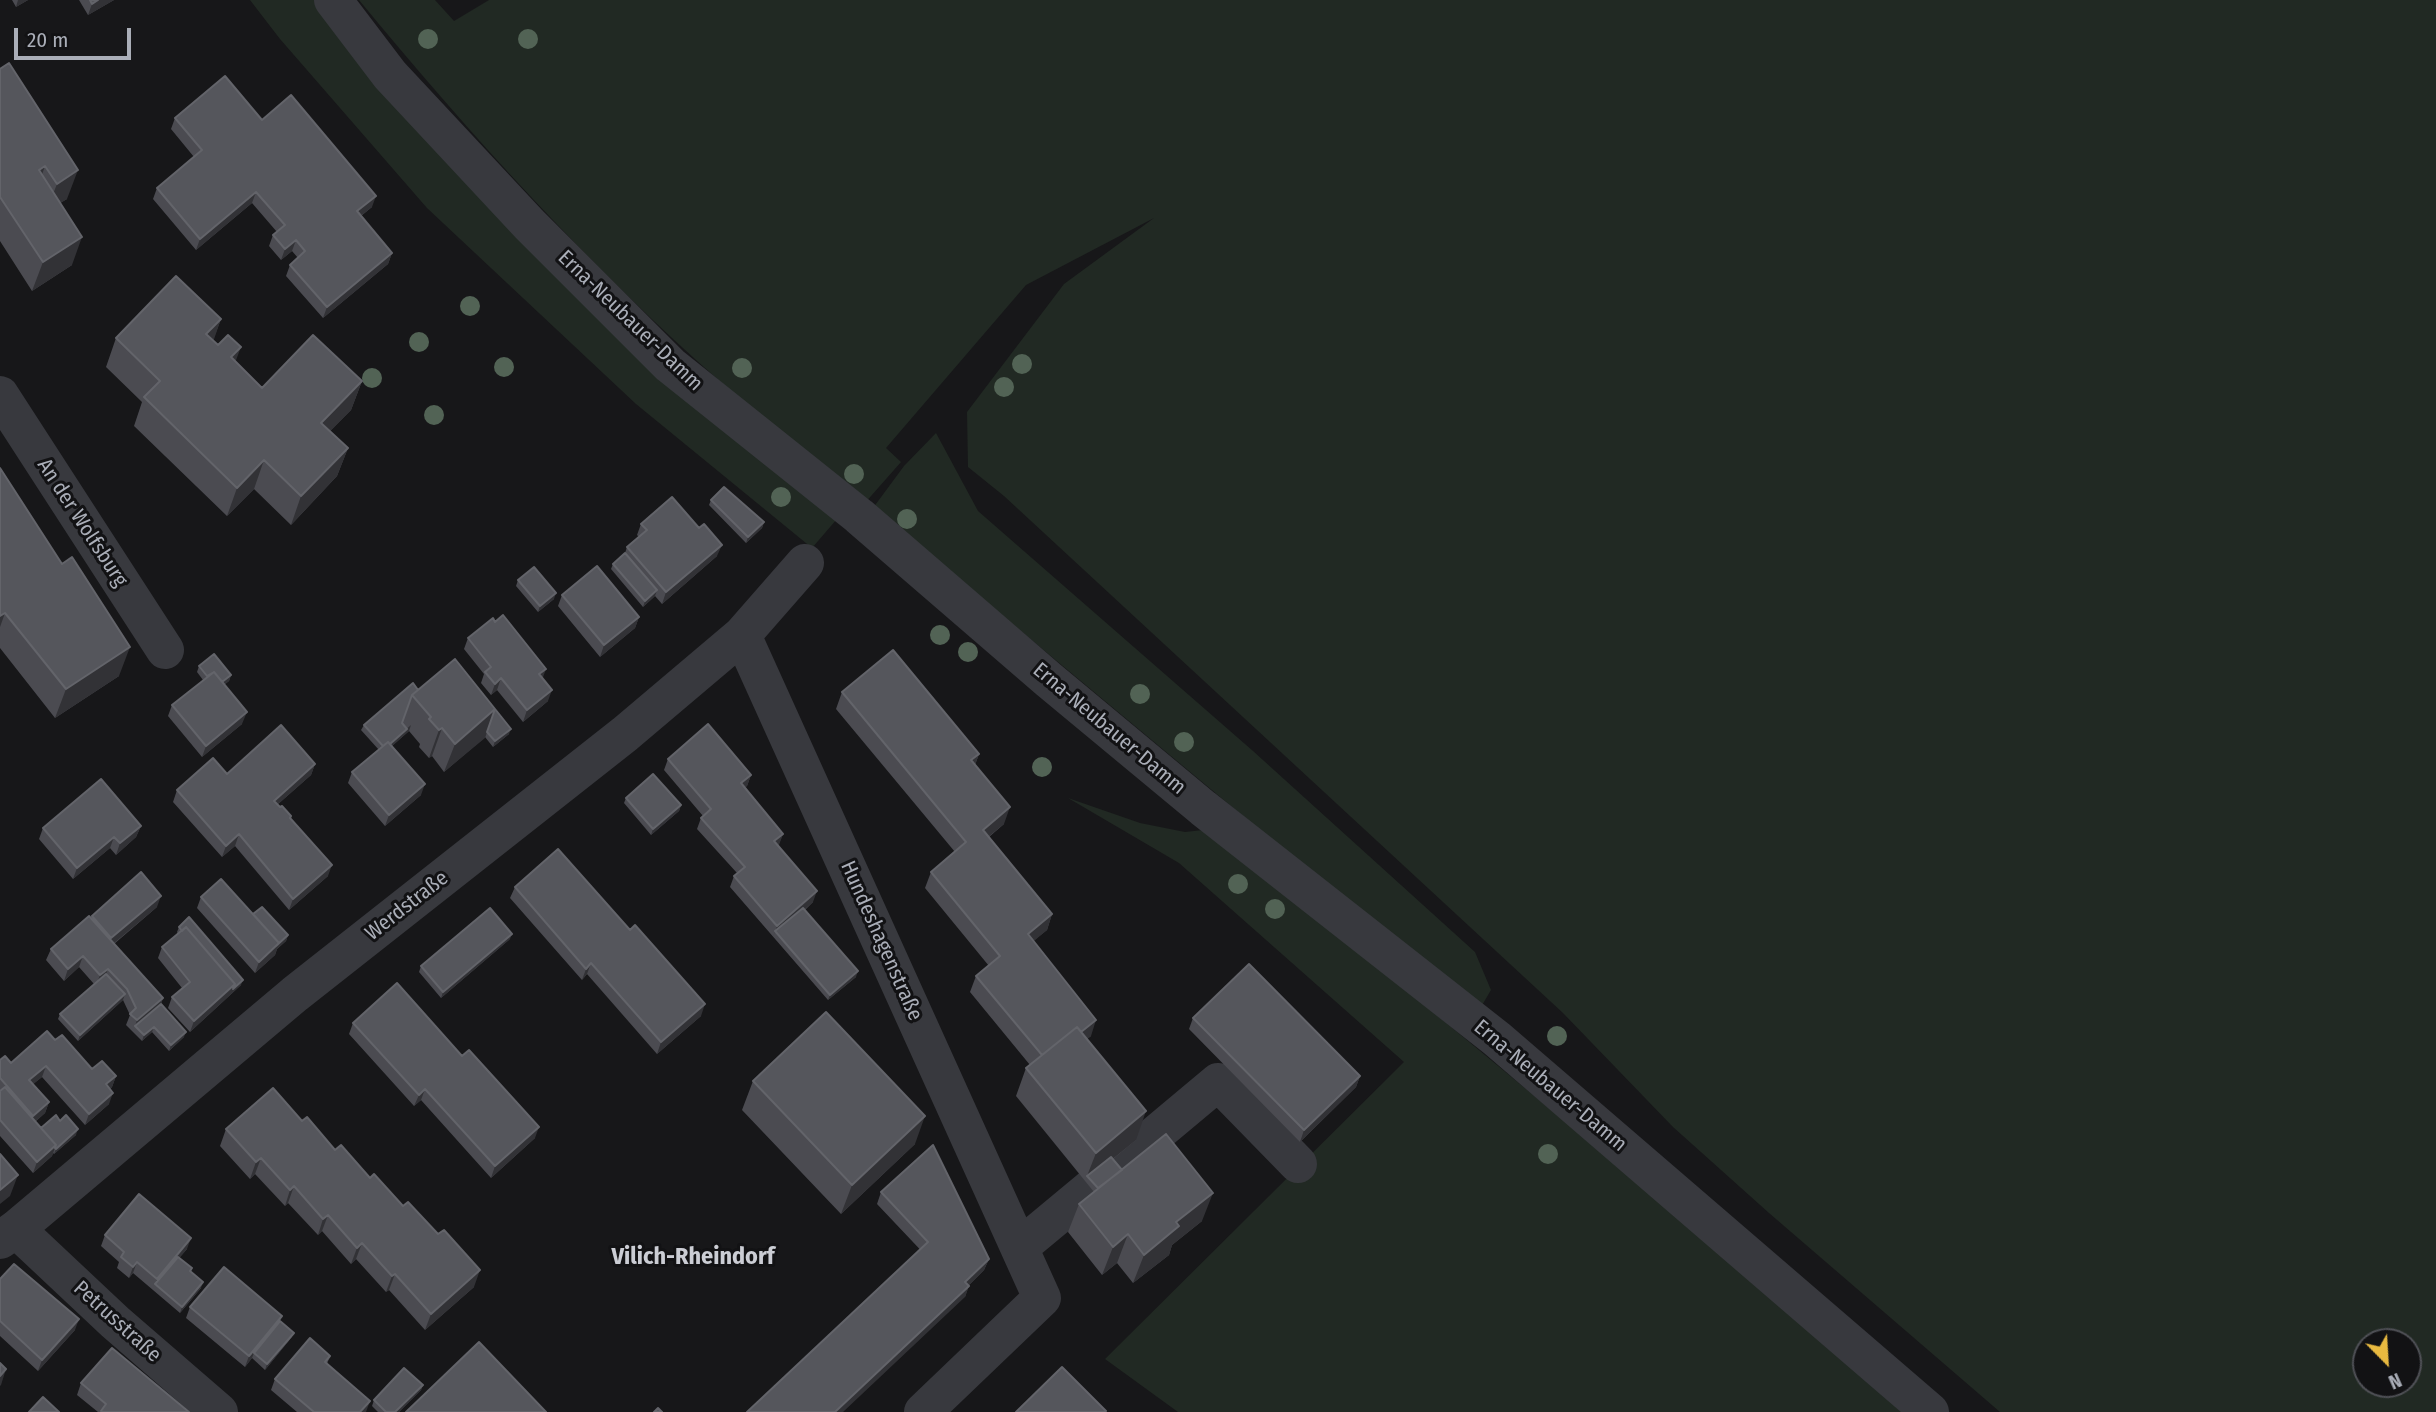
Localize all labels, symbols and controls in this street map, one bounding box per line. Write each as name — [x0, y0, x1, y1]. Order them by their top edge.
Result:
scale bar — [18, 14, 135, 58]
text: 20 m — [27, 27, 68, 53]
street label: Erna-Neubauer-Damm — [552, 245, 708, 397]
street label: An der Wolfsburg — [31, 454, 133, 592]
street label: Erna-Neubauer-Damm — [1028, 658, 1190, 800]
street label: Hundeshagenstraße — [835, 857, 927, 1025]
street label: Werdstraße — [361, 866, 453, 946]
street label: Erna-Neubauer-Damm — [1469, 1015, 1631, 1157]
district label: Vilich-Rheindorf — [611, 1243, 775, 1271]
street label: Petrusstraße — [68, 1276, 166, 1368]
north arrow — [2352, 1328, 2422, 1398]
text: N — [2385, 1368, 2405, 1394]

